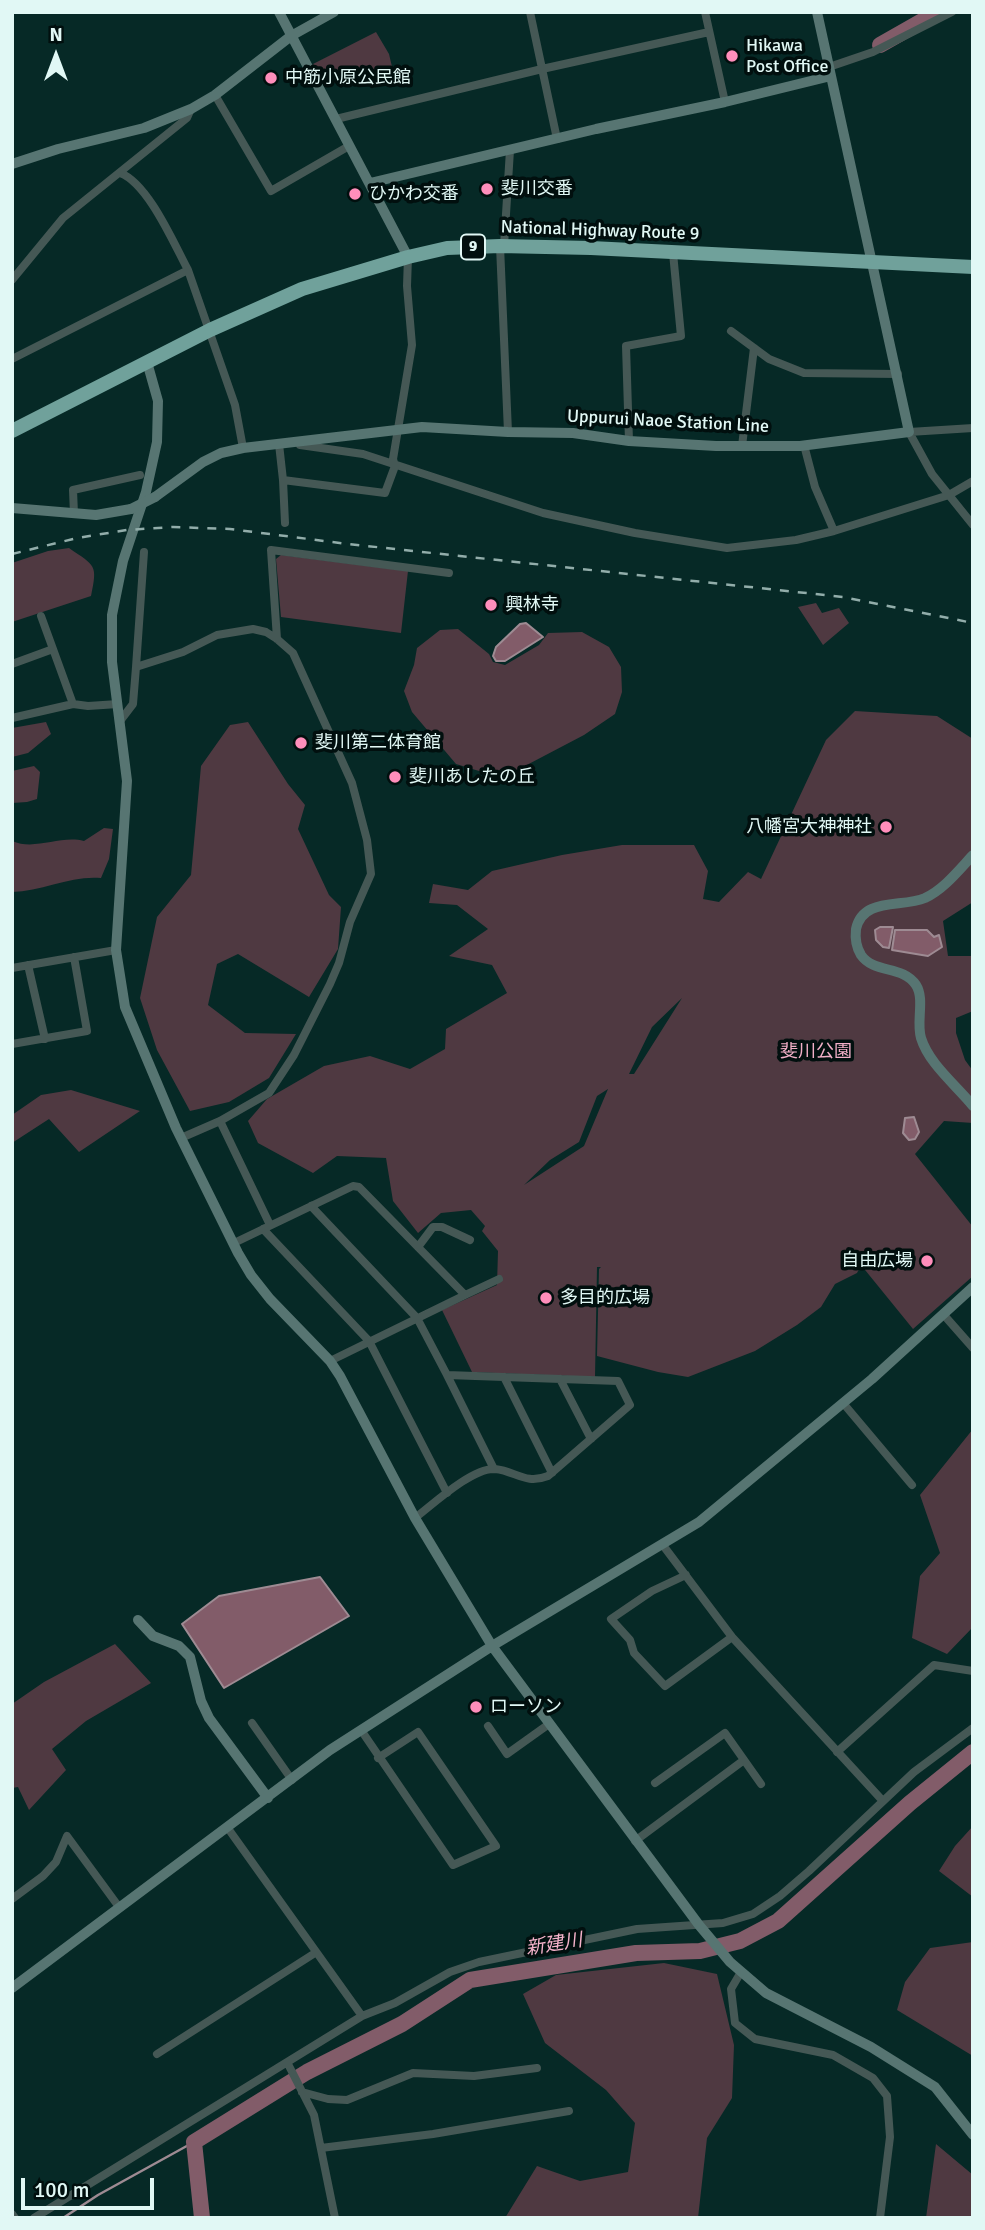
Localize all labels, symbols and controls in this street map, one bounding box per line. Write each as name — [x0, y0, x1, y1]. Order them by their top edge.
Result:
north arrow — [21, 21, 91, 91]
text: N — [49, 23, 63, 47]
place label: Hikawa Post Office — [746, 35, 828, 78]
marker: Hikawa Post Office — [724, 48, 740, 64]
place label: 中筋小原公民館 — [285, 67, 411, 89]
marker: 中筋小原公民館 — [263, 70, 279, 86]
place label: 斐川交番 — [501, 178, 573, 200]
marker: 斐川交番 — [479, 181, 495, 197]
place label: ひかわ交番 — [369, 183, 459, 205]
marker: ひかわ交番 — [347, 186, 363, 202]
street label: National Highway Route 9 — [500, 217, 700, 245]
road number: 9 — [461, 234, 485, 260]
street label: Uppurui Naoe Station Line — [566, 406, 770, 438]
place label: 興林寺 — [505, 594, 559, 616]
marker: 興林寺 — [483, 597, 499, 613]
place label: 斐川第二体育館 — [315, 732, 441, 754]
marker: 斐川第二体育館 — [293, 735, 309, 751]
place label: 斐川あしたの丘 — [409, 766, 535, 788]
marker: 斐川あしたの丘 — [387, 769, 403, 785]
place label: 八幡宮大神神社 — [746, 816, 872, 838]
marker: 八幡宮大神神社 — [878, 819, 894, 835]
park label: 斐川公園 — [780, 1041, 852, 1063]
place label: 自由広場 — [841, 1250, 913, 1272]
marker: 自由広場 — [919, 1253, 935, 1269]
place label: 多目的広場 — [560, 1287, 650, 1309]
marker: 多目的広場 — [538, 1290, 554, 1306]
place label: ローソン — [490, 1696, 562, 1718]
marker: ローソン — [468, 1699, 484, 1715]
water label: 新建川 — [524, 1929, 584, 1961]
scale bar — [24, 2164, 158, 2208]
text: 100 m — [34, 2177, 89, 2203]

